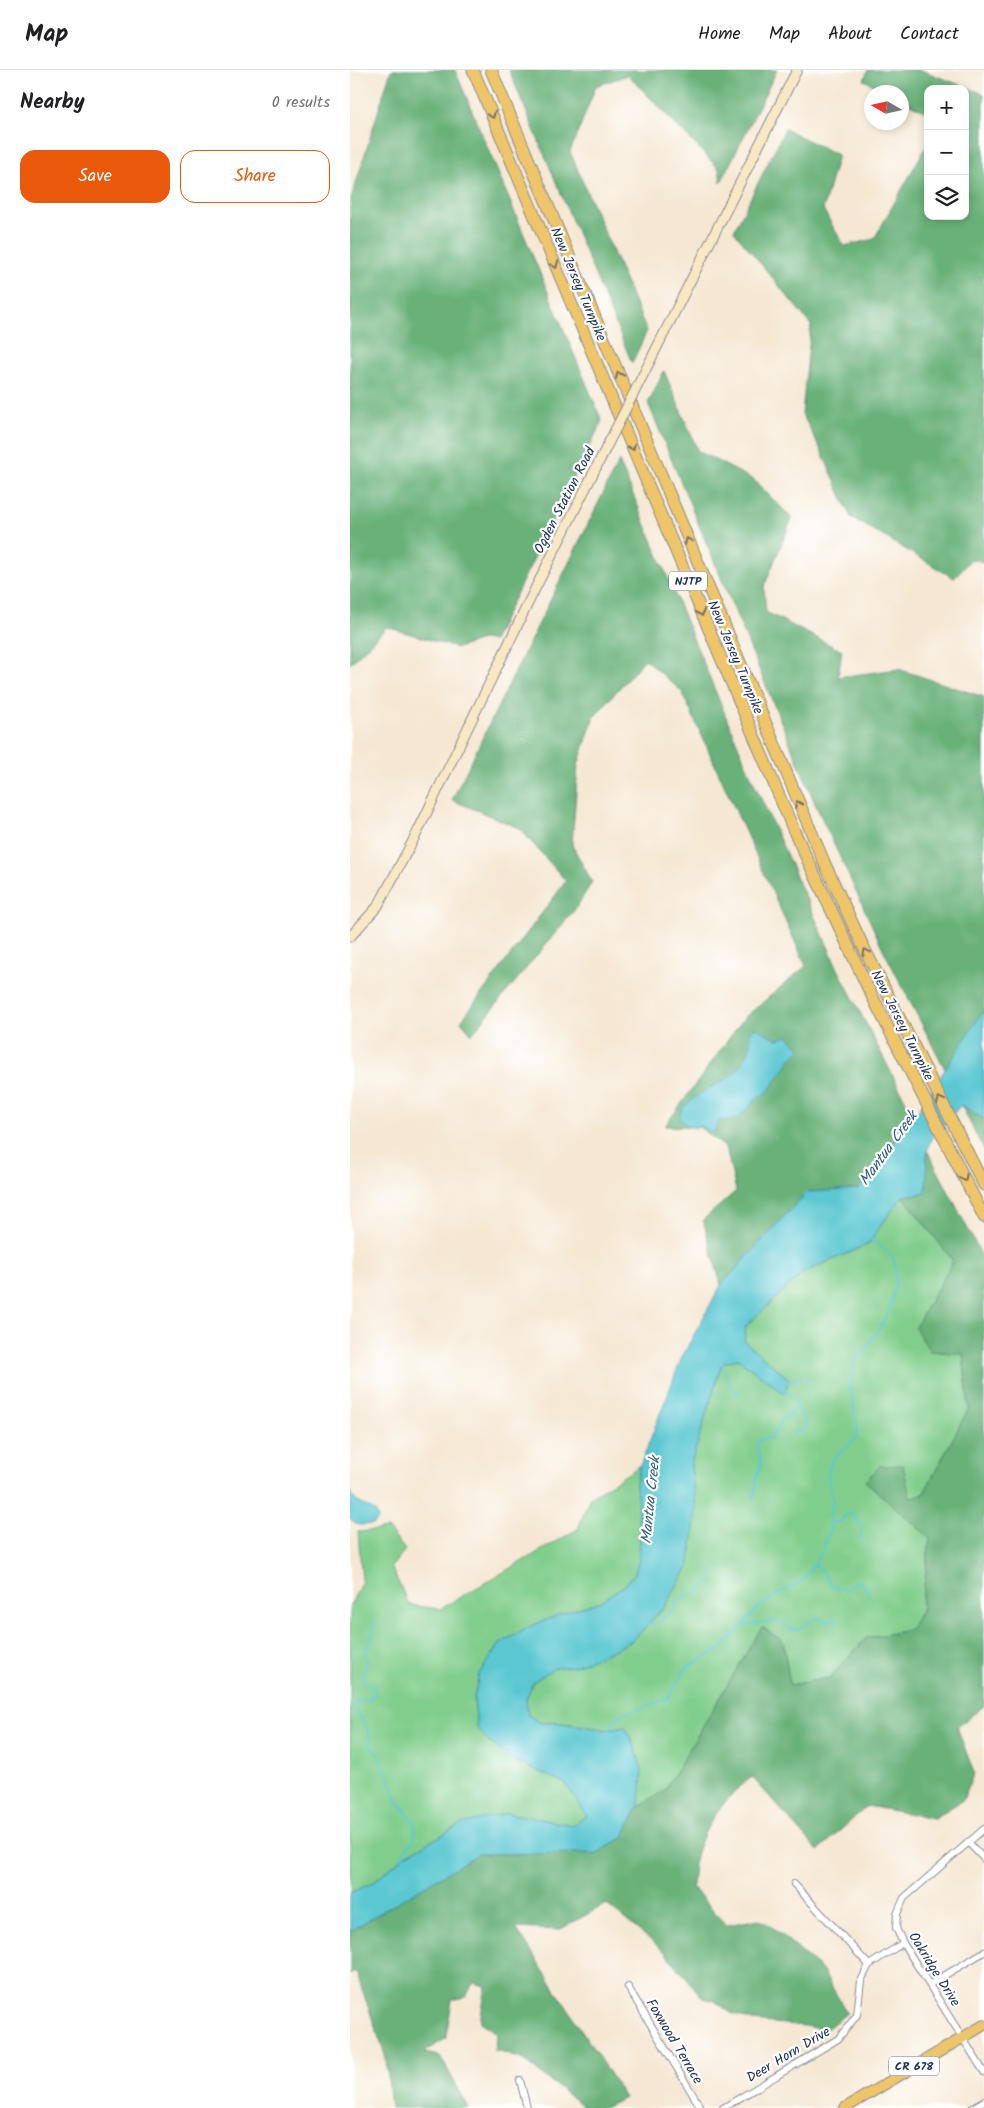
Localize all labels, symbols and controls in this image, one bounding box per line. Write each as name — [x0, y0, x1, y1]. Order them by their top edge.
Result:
text: Map — [25, 15, 68, 54]
text: Home — [698, 20, 741, 49]
text: Map — [769, 20, 800, 49]
text: About — [828, 20, 872, 49]
text: Contact — [900, 20, 959, 49]
north arrow — [864, 85, 909, 130]
map controls — [924, 85, 969, 220]
button: + — [924, 85, 969, 130]
text: Nearby — [20, 86, 85, 119]
text: 0 results — [272, 90, 330, 115]
one-way arrow — [486, 110, 496, 119]
button: − — [924, 130, 969, 175]
button: Save — [20, 150, 170, 203]
button: Share — [180, 150, 330, 203]
button: layers — [924, 175, 969, 220]
street label: New Jersey Turnpike — [544, 224, 612, 345]
one-way arrow — [549, 260, 560, 269]
one-way arrow — [614, 371, 625, 380]
street label: Ogden Station Road — [528, 442, 602, 558]
one-way arrow — [625, 442, 636, 451]
one-way arrow — [684, 537, 695, 546]
road number: NJTP — [669, 572, 707, 590]
street label: New Jersey Turnpike — [701, 597, 769, 718]
one-way arrow — [695, 608, 705, 617]
one-way arrow — [794, 800, 805, 809]
one-way arrow — [862, 948, 872, 957]
street label: New Jersey Turnpike — [865, 966, 940, 1085]
one-way arrow — [936, 1096, 946, 1105]
water label: Mantua Creek — [853, 1105, 925, 1191]
one-way arrow — [958, 1173, 968, 1182]
water label: Mantua Creek — [634, 1453, 668, 1545]
street label: Oakridge Drive — [902, 1928, 966, 2012]
street label: Foxwood Terrace — [640, 1994, 709, 2089]
street label: Deer Horn Drive — [742, 2021, 835, 2089]
road number: CR 678 — [889, 2056, 939, 2075]

